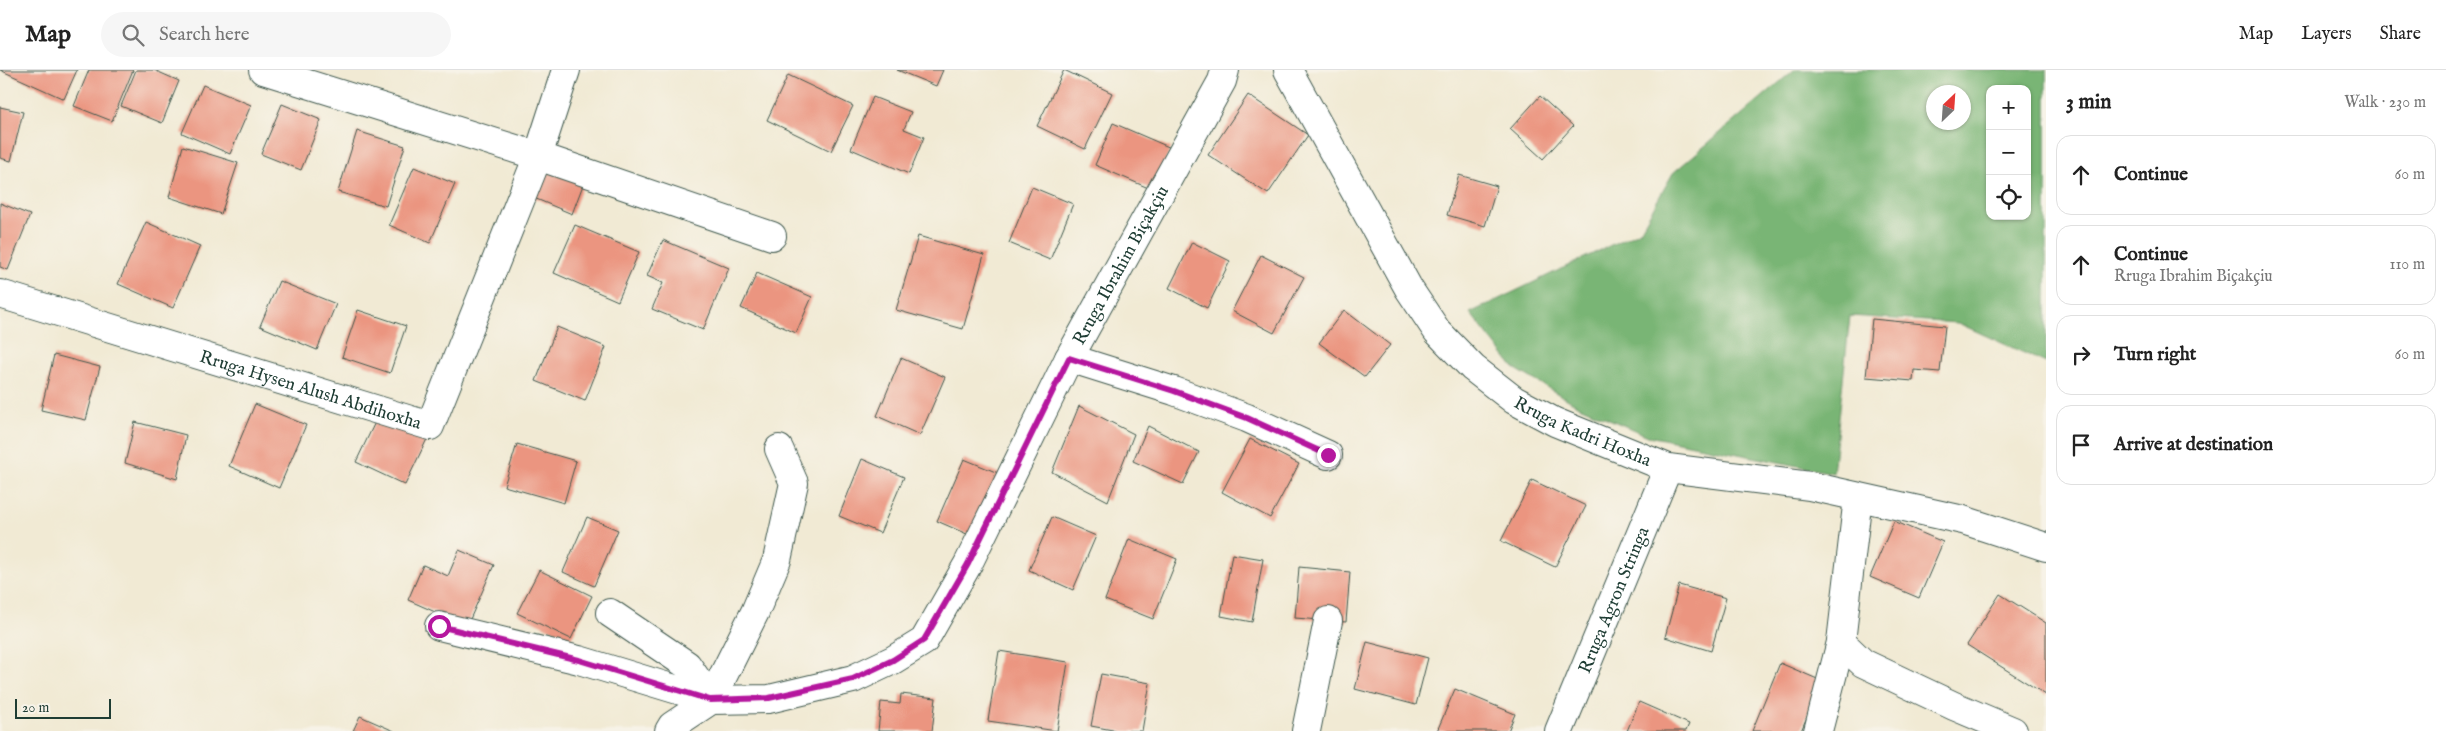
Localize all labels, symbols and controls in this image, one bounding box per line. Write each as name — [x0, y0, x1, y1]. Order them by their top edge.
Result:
search box — [101, 12, 451, 57]
text: Map — [25, 19, 71, 50]
icon: search — [119, 21, 147, 49]
text: Search here — [159, 23, 250, 47]
text: Map — [2239, 23, 2273, 46]
text: Layers — [2301, 23, 2352, 46]
text: Share — [2380, 23, 2421, 46]
north arrow — [1926, 85, 1971, 130]
map controls — [1986, 85, 2031, 220]
button: + — [1986, 85, 2031, 130]
text: 3 min — [2066, 89, 2111, 116]
text: Walk · 230 m — [2344, 93, 2426, 113]
button: − — [1986, 130, 2031, 175]
icon: ahead — [2067, 161, 2095, 189]
text: Continue — [2114, 163, 2188, 187]
text: 60 m — [2395, 165, 2425, 185]
button: locate — [1986, 175, 2031, 220]
street label: Rruga Ibrahim Biçakçiu — [1068, 182, 1175, 349]
text: Continue — [2114, 243, 2188, 267]
icon: ahead — [2067, 251, 2095, 279]
text: 110 m — [2389, 255, 2425, 275]
text: Rruga Ibrahim Biçakçiu — [2114, 267, 2273, 287]
icon: right — [2067, 341, 2095, 369]
text: Turn right — [2114, 343, 2196, 367]
text: 60 m — [2395, 345, 2425, 365]
street label: Rruga Hysen Alush Abdihoxha — [197, 346, 424, 436]
street label: Rruga Kadri Hoxha — [1509, 392, 1654, 473]
icon: arrive — [2067, 431, 2095, 459]
text: Arrive at destination — [2114, 433, 2273, 457]
route end — [1317, 444, 1340, 467]
street label: Rruga Agron Stringa — [1574, 523, 1655, 677]
route start — [428, 615, 451, 638]
scale bar — [15, 696, 111, 719]
text: 20 m — [22, 699, 49, 717]

